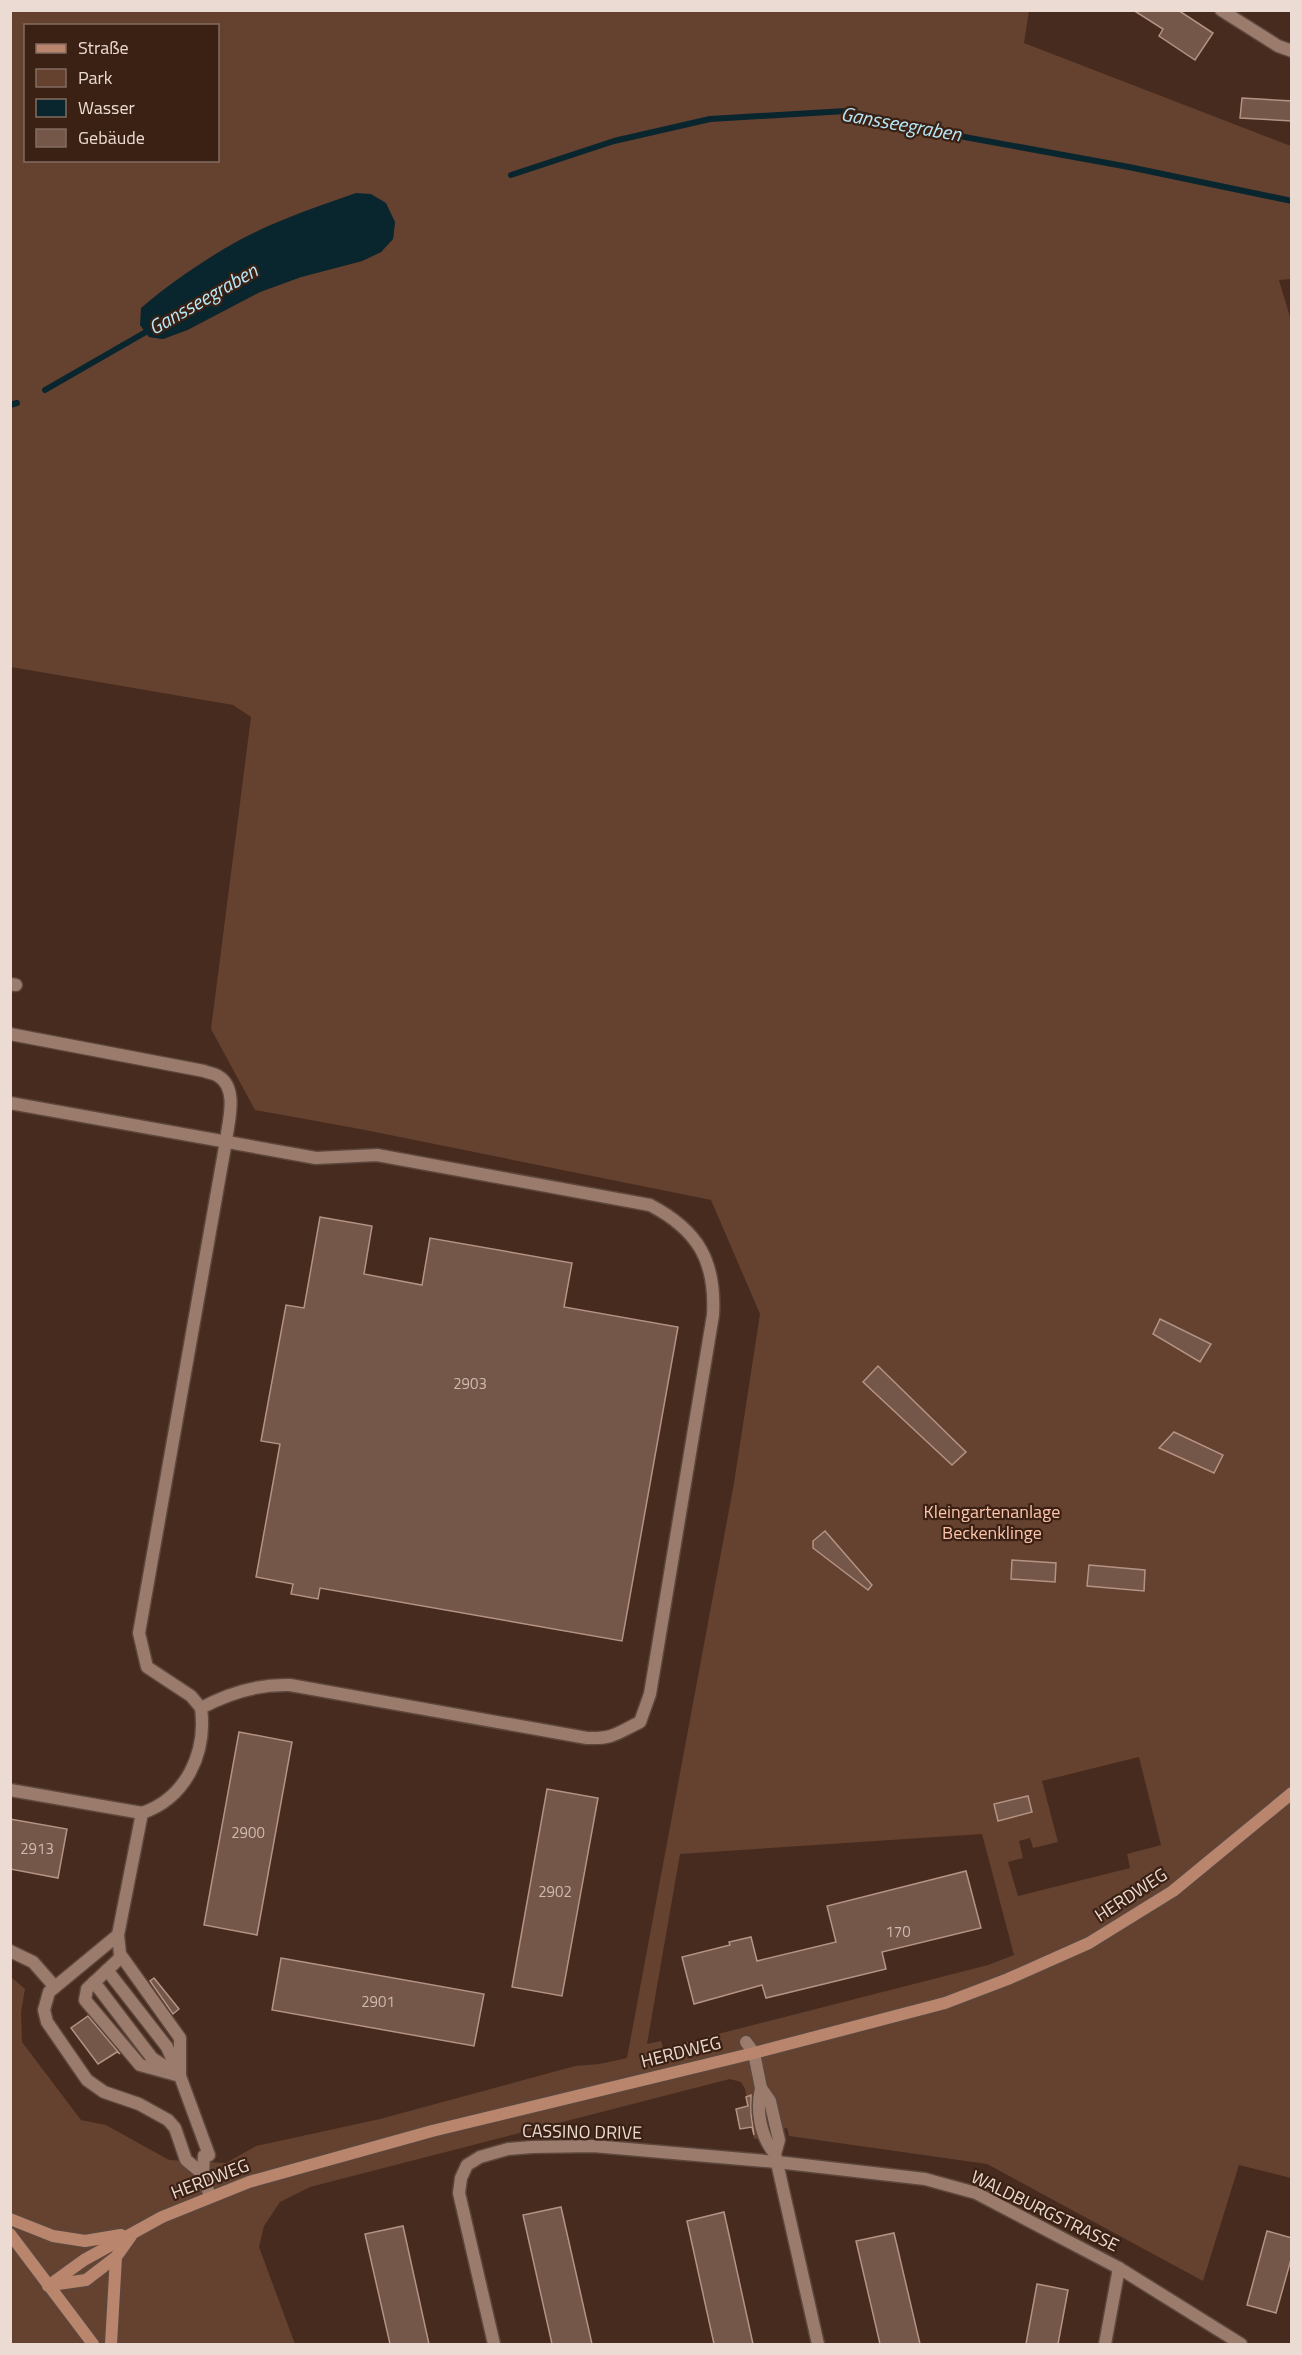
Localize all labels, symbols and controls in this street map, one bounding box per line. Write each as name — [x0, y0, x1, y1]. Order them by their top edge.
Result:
legend — [24, 24, 219, 162]
text: Straße — [78, 34, 129, 61]
text: Park — [78, 64, 113, 91]
text: Wasser — [78, 94, 135, 121]
water label: Gansseegraben — [838, 98, 965, 150]
text: Gebäude — [78, 124, 145, 151]
water label: Gansseegraben — [142, 254, 264, 342]
house number: 2903 — [453, 1372, 487, 1395]
park label: Kleingartenanlage Beckenklinge — [924, 1498, 1060, 1546]
house number: 2900 — [231, 1821, 265, 1844]
house number: 2913 — [20, 1837, 54, 1860]
street label: HERDWEG — [1089, 1861, 1172, 1928]
house number: 2902 — [538, 1880, 572, 1903]
house number: 170 — [885, 1920, 911, 1943]
house number: 2901 — [361, 1990, 395, 2013]
street label: HERDWEG — [638, 2029, 724, 2074]
street label: CASSINO DRIVE — [522, 2117, 642, 2146]
street label: HERDWEG — [167, 2151, 253, 2206]
street label: WALDBURGSTRASSE — [967, 2163, 1124, 2258]

